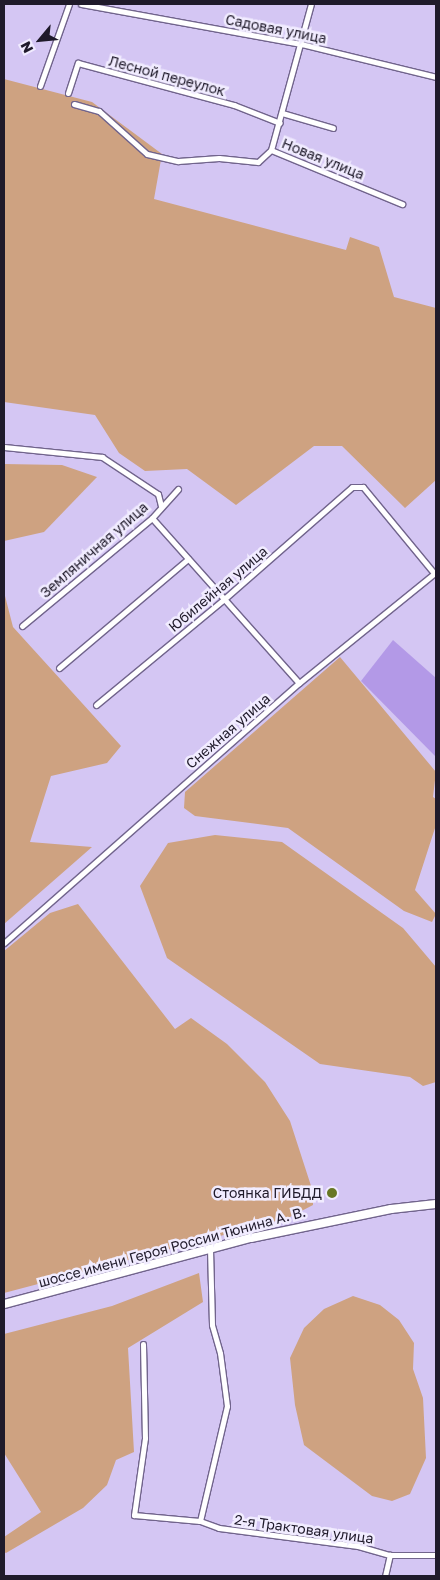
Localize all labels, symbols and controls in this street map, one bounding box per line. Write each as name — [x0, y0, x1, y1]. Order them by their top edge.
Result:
street label: Садовая улица — [224, 11, 328, 47]
north arrow — [15, 15, 65, 65]
text: N — [16, 39, 36, 56]
street label: Лесной переулок — [107, 52, 227, 100]
street label: Новая улица — [279, 135, 367, 183]
street label: Земляничная улица — [37, 499, 151, 601]
street label: Юбилейная улица — [165, 543, 271, 635]
street label: Снежная улица — [182, 690, 274, 772]
place label: Стоянка ГИБДД — [213, 1185, 322, 1201]
marker: Стоянка ГИБДД — [326, 1187, 338, 1199]
street label: шоссе имени Героя России Тюнина А. В. — [36, 1203, 308, 1291]
street label: 2-я Трактовая улица — [233, 1511, 375, 1547]

